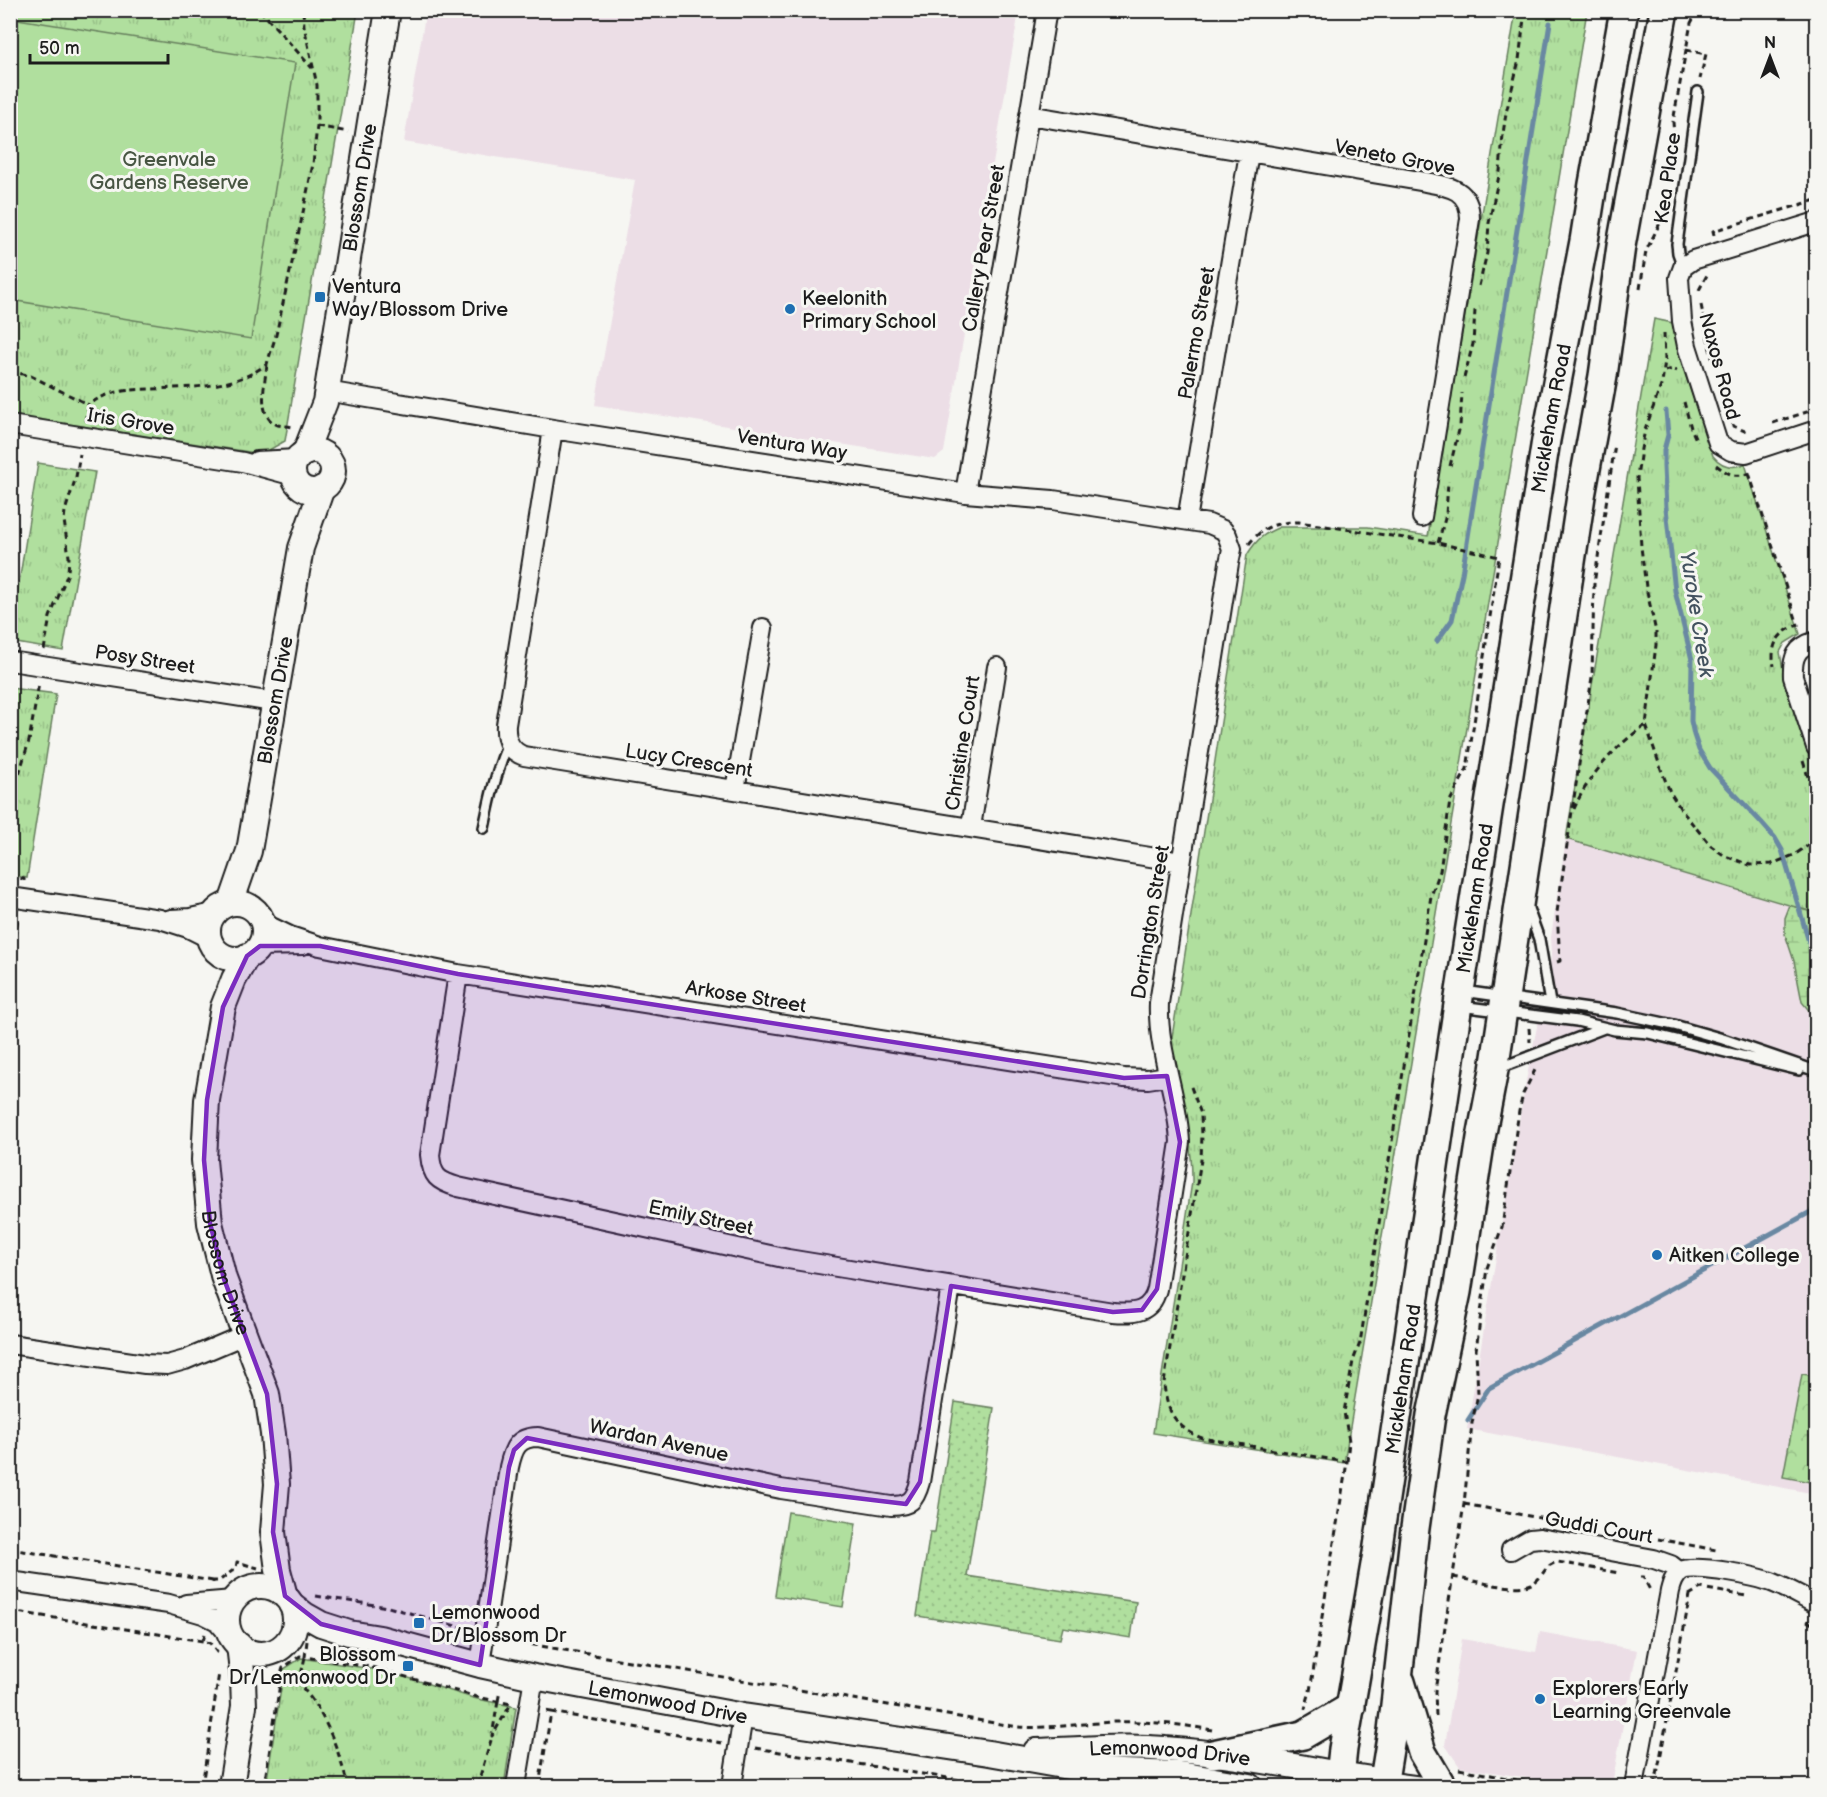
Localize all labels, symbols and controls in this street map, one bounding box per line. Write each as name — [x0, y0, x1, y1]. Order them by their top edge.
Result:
scale bar — [30, 27, 168, 65]
north arrow — [1740, 27, 1800, 87]
text: N — [1764, 34, 1776, 53]
text: 50 m — [39, 38, 80, 59]
street label: Blossom Drive — [338, 122, 383, 254]
street label: Kea Place — [1650, 131, 1686, 225]
street label: Veneto Grove — [1332, 135, 1457, 181]
park label: Greenvale Gardens Reserve — [89, 148, 249, 195]
street label: Callery Pear Street — [957, 163, 1011, 334]
street label: Palermo Street — [1174, 265, 1220, 401]
place label: Ventura Way/Blossom Drive — [332, 275, 508, 322]
place label: Keelonith Primary School — [802, 287, 936, 334]
marker: Ventura Way/Blossom Drive — [313, 290, 327, 304]
marker: Keelonith Primary School — [783, 302, 797, 316]
street label: Naxos Road — [1693, 310, 1745, 423]
street label: Mickleham Road — [1527, 342, 1577, 495]
street label: Iris Grove — [86, 403, 176, 441]
street label: Ventura Way — [735, 424, 849, 466]
water label: Yuroke Creek — [1674, 549, 1719, 680]
street label: Blossom Drive — [253, 634, 299, 766]
street label: Posy Street — [93, 640, 197, 680]
street label: Christine Court — [940, 674, 986, 812]
street label: Lucy Crescent — [623, 739, 754, 783]
street label: Mickleham Road — [1452, 822, 1499, 975]
street label: Dorrington Street — [1127, 843, 1175, 1001]
street label: Arkose Street — [684, 976, 808, 1018]
street label: Emily Street — [646, 1195, 755, 1241]
street label: Blossom Drive — [196, 1209, 255, 1339]
place label: Aitken College — [1669, 1244, 1800, 1268]
marker: Aitken College — [1650, 1248, 1664, 1262]
street label: Mickleham Road — [1381, 1303, 1427, 1456]
street label: Wardan Avenue — [587, 1414, 731, 1467]
street label: Guddi Court — [1543, 1507, 1655, 1549]
place label: Lemonwood Dr/Blossom Dr — [431, 1601, 567, 1648]
marker: Lemonwood Dr/Blossom Dr — [412, 1616, 426, 1630]
place label: Blossom Dr/Lemonwood Dr — [229, 1643, 397, 1690]
marker: Blossom Dr/Lemonwood Dr — [401, 1659, 415, 1673]
street label: Lemonwood Drive — [586, 1676, 749, 1730]
place label: Explorers Early Learning Greenvale — [1552, 1677, 1731, 1724]
marker: Explorers Early Learning Greenvale — [1533, 1692, 1547, 1706]
street label: Lemonwood Drive — [1089, 1736, 1252, 1772]

